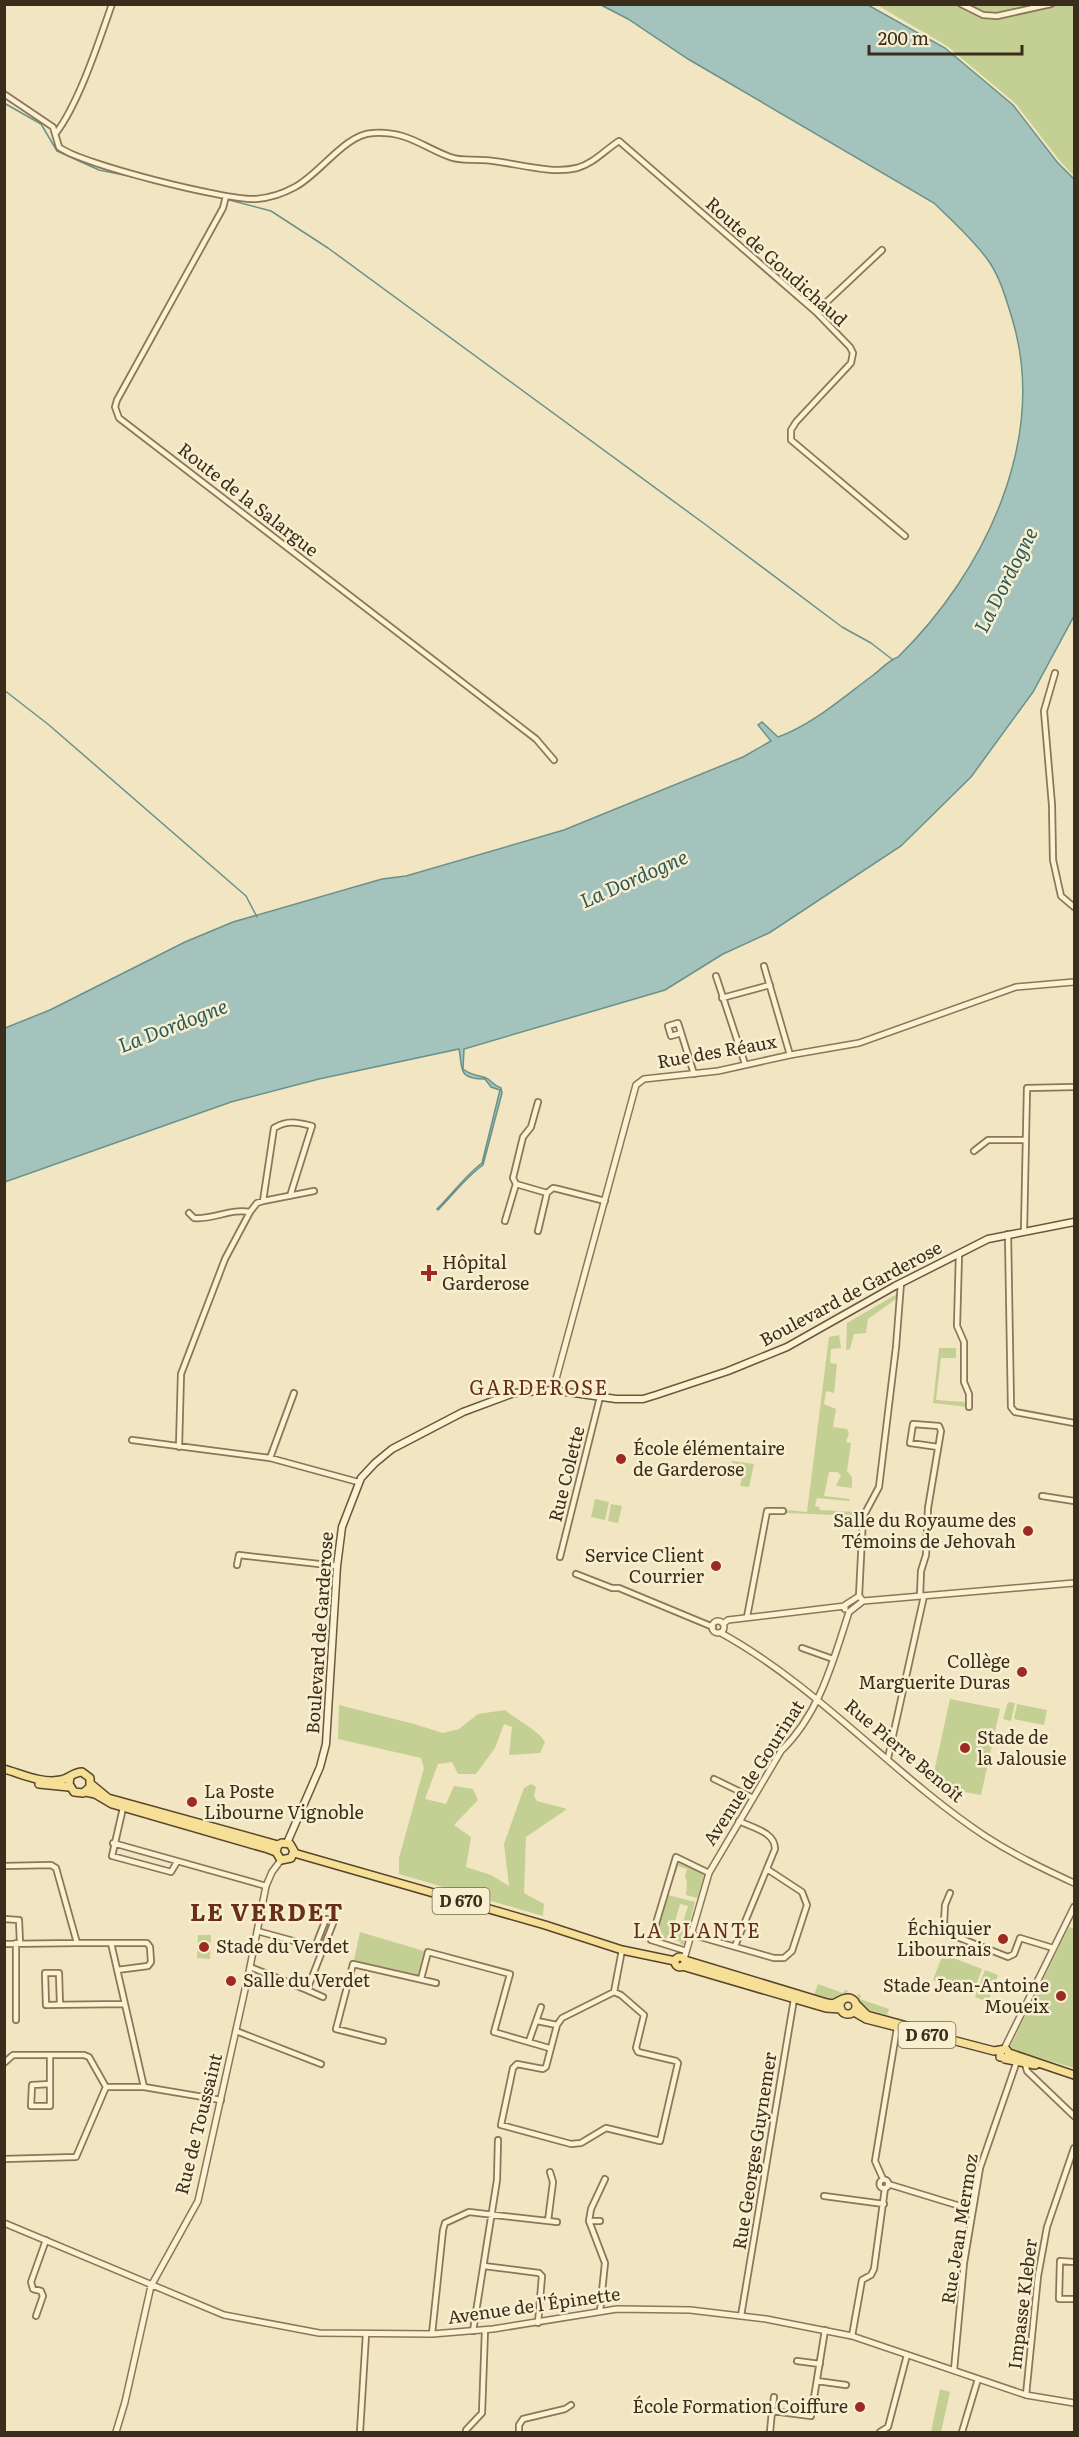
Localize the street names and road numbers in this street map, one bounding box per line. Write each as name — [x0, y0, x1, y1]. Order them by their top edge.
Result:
street label: Route de Goudichaud — [700, 190, 854, 332]
street label: Route de la Salargue — [173, 435, 325, 562]
street label: Rue des Réaux — [655, 1027, 779, 1074]
street label: Boulevard de Garderose — [754, 1233, 946, 1352]
street label: Rue Colette — [541, 1423, 591, 1525]
street label: Boulevard de Garderose — [298, 1531, 339, 1735]
street label: Rue Pierre Benoît — [839, 1692, 971, 1808]
street label: Avenue de Gourinat — [695, 1693, 810, 1850]
road number: D 670 — [432, 1888, 490, 1914]
road number: D 670 — [898, 2022, 956, 2048]
street label: Rue de Toussaint — [167, 2049, 228, 2197]
street label: Rue Georges Guynemer — [725, 2050, 783, 2251]
street label: Rue Jean Mermoz — [933, 2151, 984, 2306]
street label: Impasse Kleber — [1000, 2237, 1043, 2371]
street label: Avenue de l'Épinette — [446, 2279, 622, 2330]

